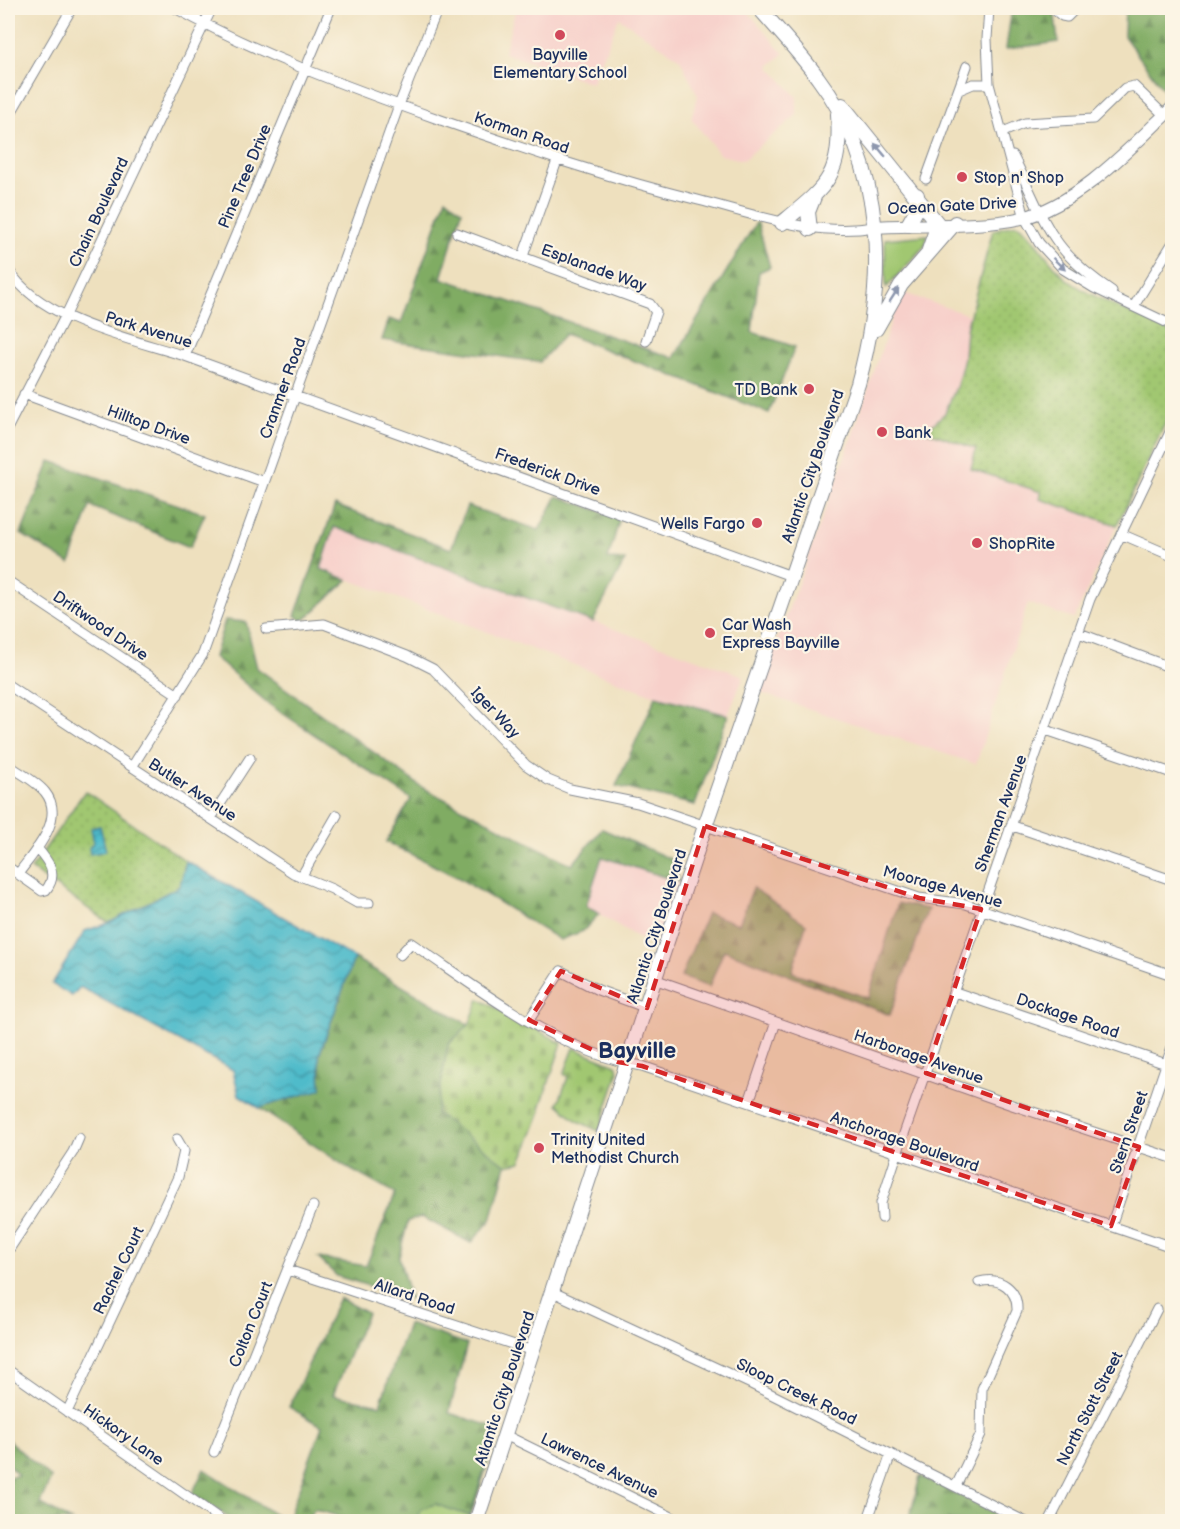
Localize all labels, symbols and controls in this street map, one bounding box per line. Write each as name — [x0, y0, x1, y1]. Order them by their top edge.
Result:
marker: Bayville Elementary School — [553, 28, 567, 42]
place label: Bayville Elementary School — [493, 46, 627, 83]
street label: Korman Road — [471, 108, 572, 159]
street label: Pine Tree Drive — [215, 121, 276, 232]
one-way arrow — [873, 142, 886, 158]
street label: Chain Boulevard — [66, 155, 133, 271]
place label: Stop n' Shop — [974, 169, 1064, 188]
marker: Stop n' Shop — [955, 170, 969, 184]
street label: Ocean Gate Drive — [887, 194, 1018, 219]
street label: Esplanade Way — [538, 241, 649, 297]
one-way arrow — [1052, 257, 1067, 271]
one-way arrow — [888, 287, 900, 303]
street label: Park Avenue — [103, 308, 195, 353]
street label: Cranmer Road — [256, 335, 311, 442]
place label: TD Bank — [735, 381, 797, 400]
marker: TD Bank — [802, 382, 816, 396]
street label: Atlantic City Boulevard — [778, 387, 849, 546]
street label: Hilltop Drive — [104, 402, 193, 449]
place label: Bank — [894, 424, 931, 443]
marker: Bank — [875, 425, 889, 439]
street label: Frederick Drive — [492, 445, 603, 500]
place label: Wells Fargo — [661, 515, 745, 534]
marker: Wells Fargo — [750, 516, 764, 530]
place label: ShopRite — [989, 535, 1055, 554]
marker: ShopRite — [970, 536, 984, 550]
street label: Driftwood Drive — [49, 587, 152, 665]
place label: Car Wash Express Bayville — [722, 616, 840, 653]
marker: Car Wash Express Bayville — [703, 626, 717, 640]
street label: Iger Way — [466, 683, 524, 743]
street label: Sherman Avenue — [971, 752, 1032, 875]
street label: Butler Avenue — [144, 755, 240, 826]
street label: Atlantic City Boulevard — [623, 847, 691, 1006]
street label: Moorage Avenue — [881, 862, 1005, 913]
street label: Dockage Road — [1014, 990, 1121, 1043]
street label: Harborage Avenue — [851, 1026, 986, 1089]
district label: Bayville — [598, 1038, 676, 1065]
street label: Stern Street — [1106, 1088, 1152, 1176]
street label: Anchorage Boulevard — [828, 1108, 981, 1177]
place label: Trinity United Methodist Church — [551, 1131, 679, 1168]
marker: Trinity United Methodist Church — [532, 1141, 546, 1155]
street label: Rachel Court — [90, 1224, 149, 1318]
street label: Allard Road — [372, 1275, 457, 1319]
street label: Colton Court — [226, 1279, 277, 1370]
street label: Atlantic City Boulevard — [471, 1309, 539, 1468]
street label: North Stott Street — [1053, 1348, 1127, 1469]
street label: Sloop Creek Road — [733, 1355, 860, 1430]
street label: Hickory Lane — [79, 1400, 168, 1470]
street label: Lawrence Avenue — [537, 1430, 662, 1503]

